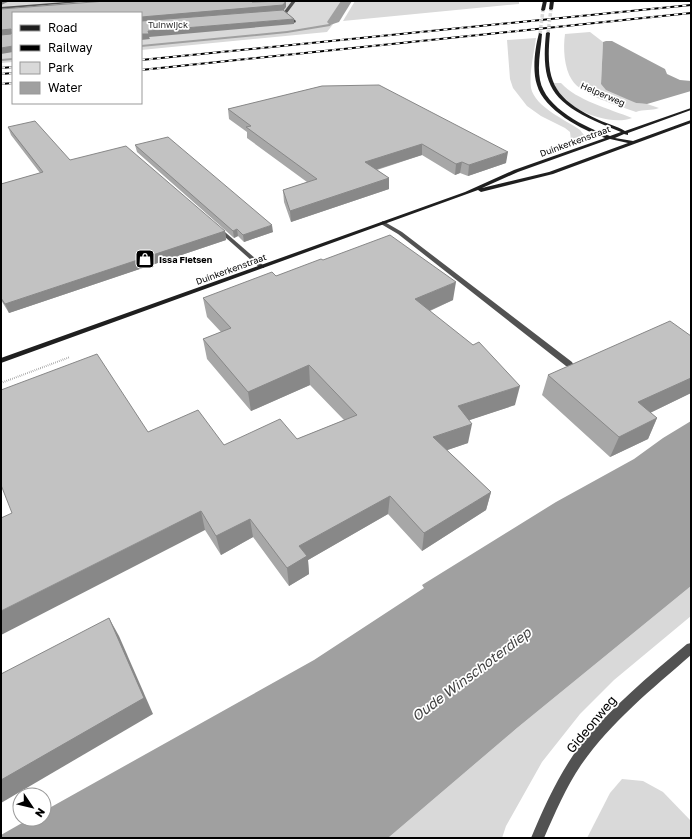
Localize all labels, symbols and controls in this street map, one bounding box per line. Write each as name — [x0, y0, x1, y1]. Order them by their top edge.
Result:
legend — [12, 12, 142, 104]
park label: Tuinwijck — [148, 19, 188, 30]
text: Road — [48, 20, 77, 35]
text: Railway — [48, 40, 93, 55]
text: Park — [48, 60, 74, 75]
text: Water — [48, 80, 82, 95]
street label: Helperweg — [579, 80, 627, 108]
street label: Duinkerkenstraat — [538, 123, 612, 159]
shop icon: Issa Fietsen — [134, 248, 156, 270]
street label: Duinkerkenstraat — [194, 251, 268, 287]
place label: Issa Fietsen — [159, 254, 213, 265]
water label: Oude Winschoterdiep — [408, 623, 535, 724]
street label: Gideonweg — [562, 692, 620, 756]
north arrow — [12, 787, 52, 827]
text: N — [33, 806, 48, 820]

